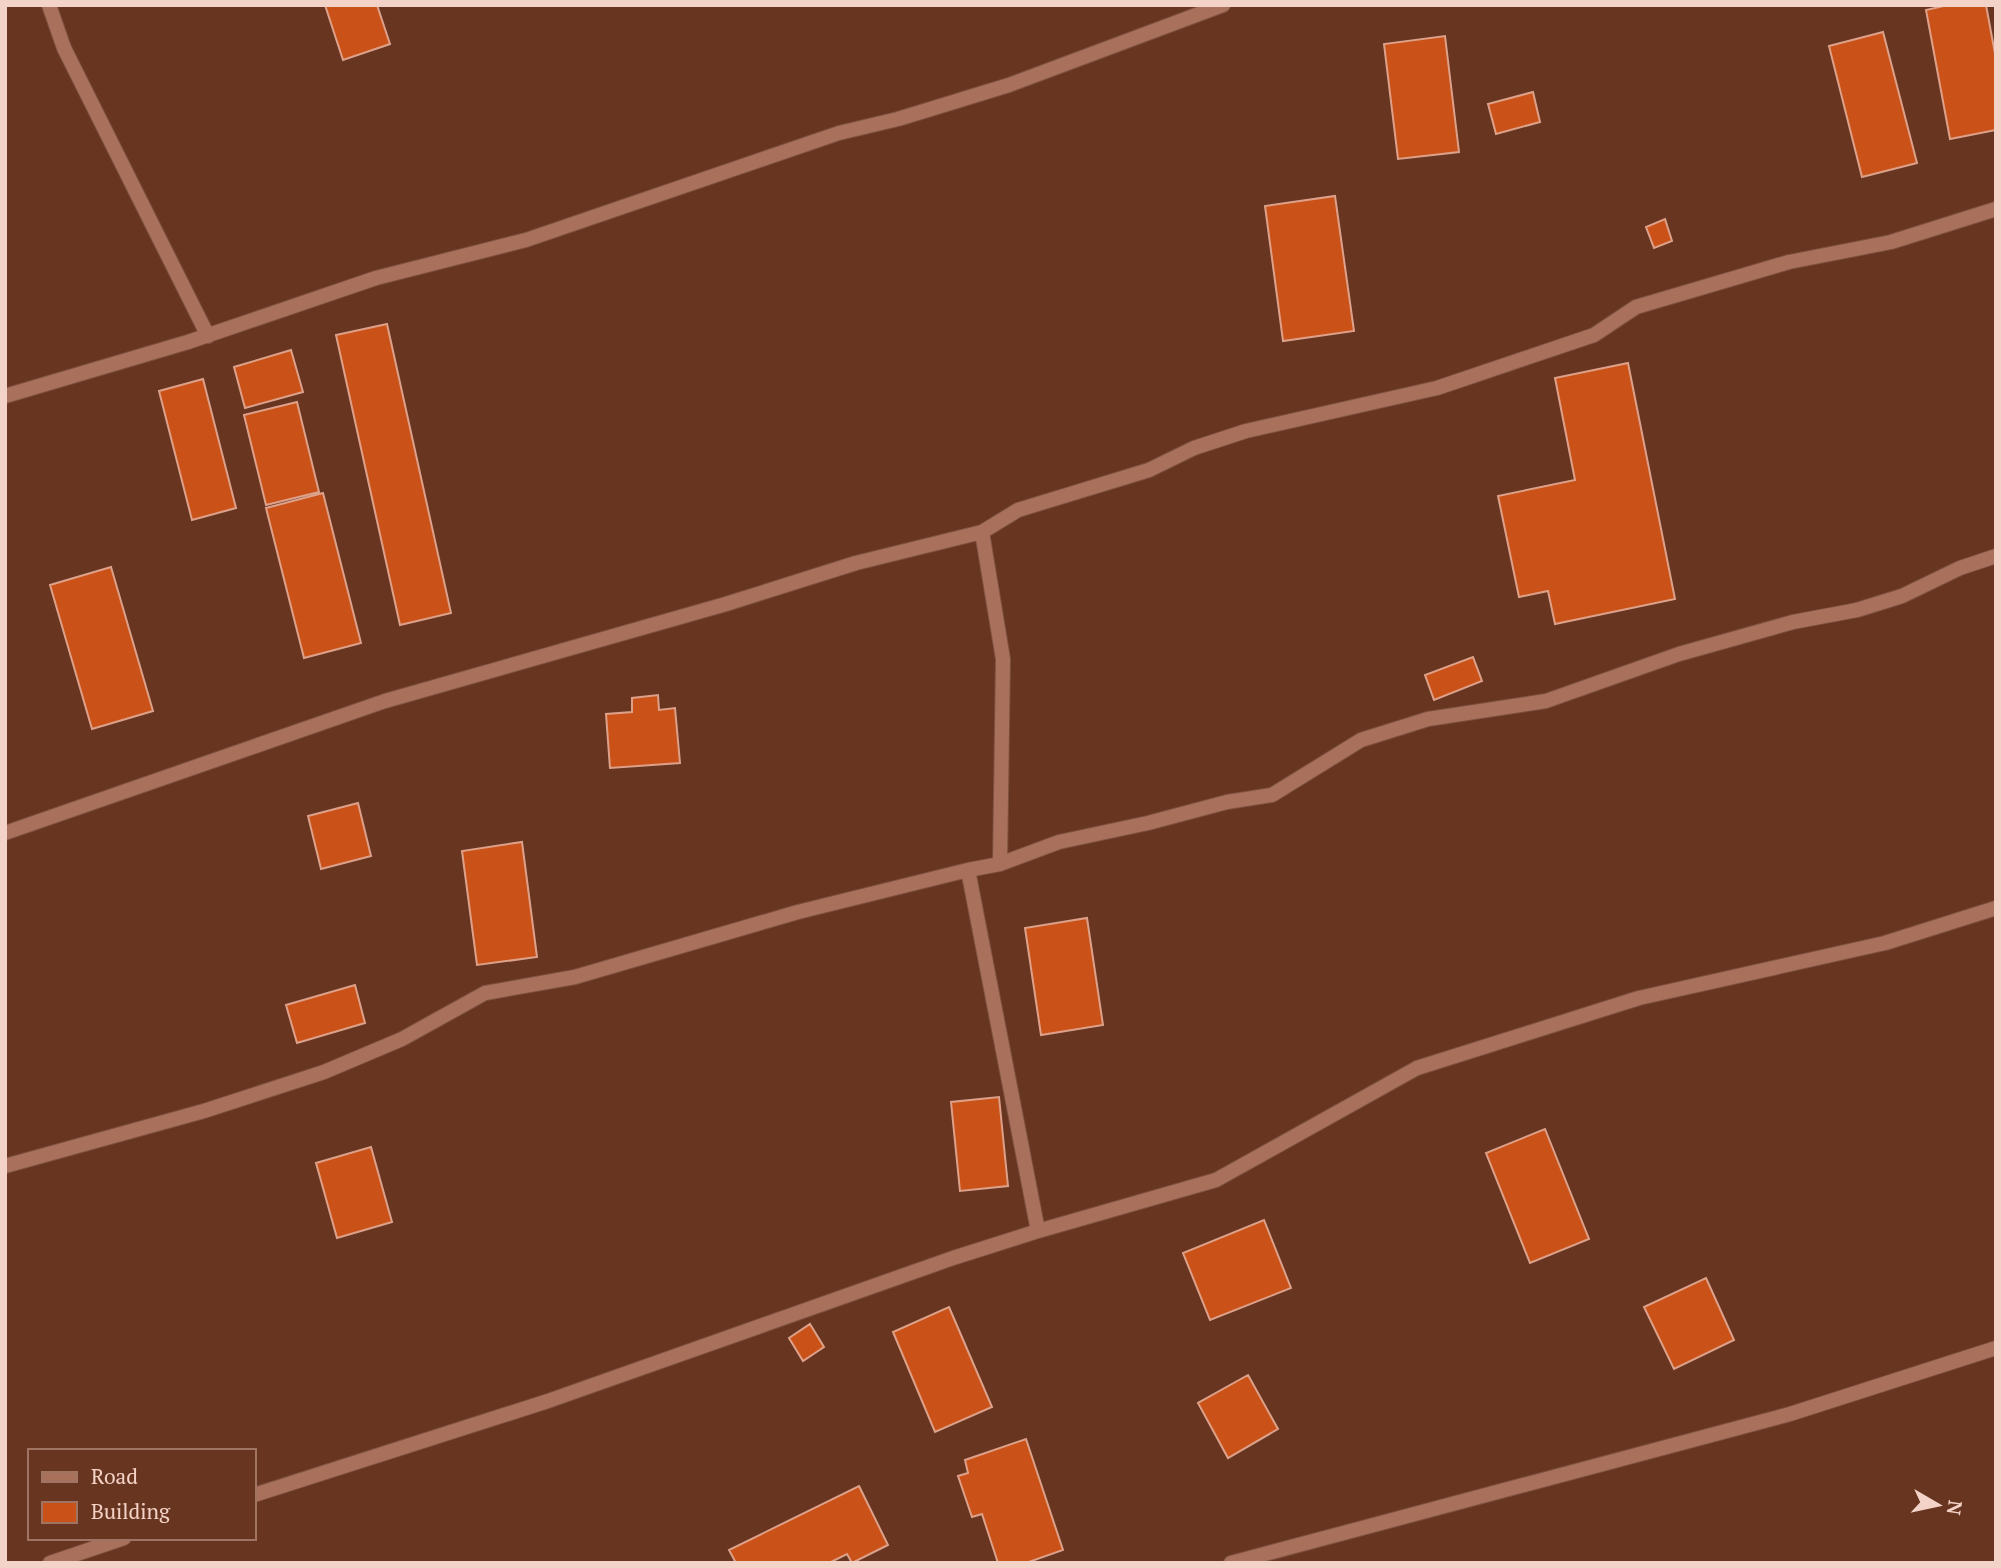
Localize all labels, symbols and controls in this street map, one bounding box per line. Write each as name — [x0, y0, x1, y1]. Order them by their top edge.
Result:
legend — [28, 1449, 256, 1540]
text: Road — [91, 1462, 138, 1490]
north arrow — [1903, 1470, 1973, 1540]
text: Building — [91, 1497, 171, 1525]
text: N — [1942, 1499, 1969, 1517]

